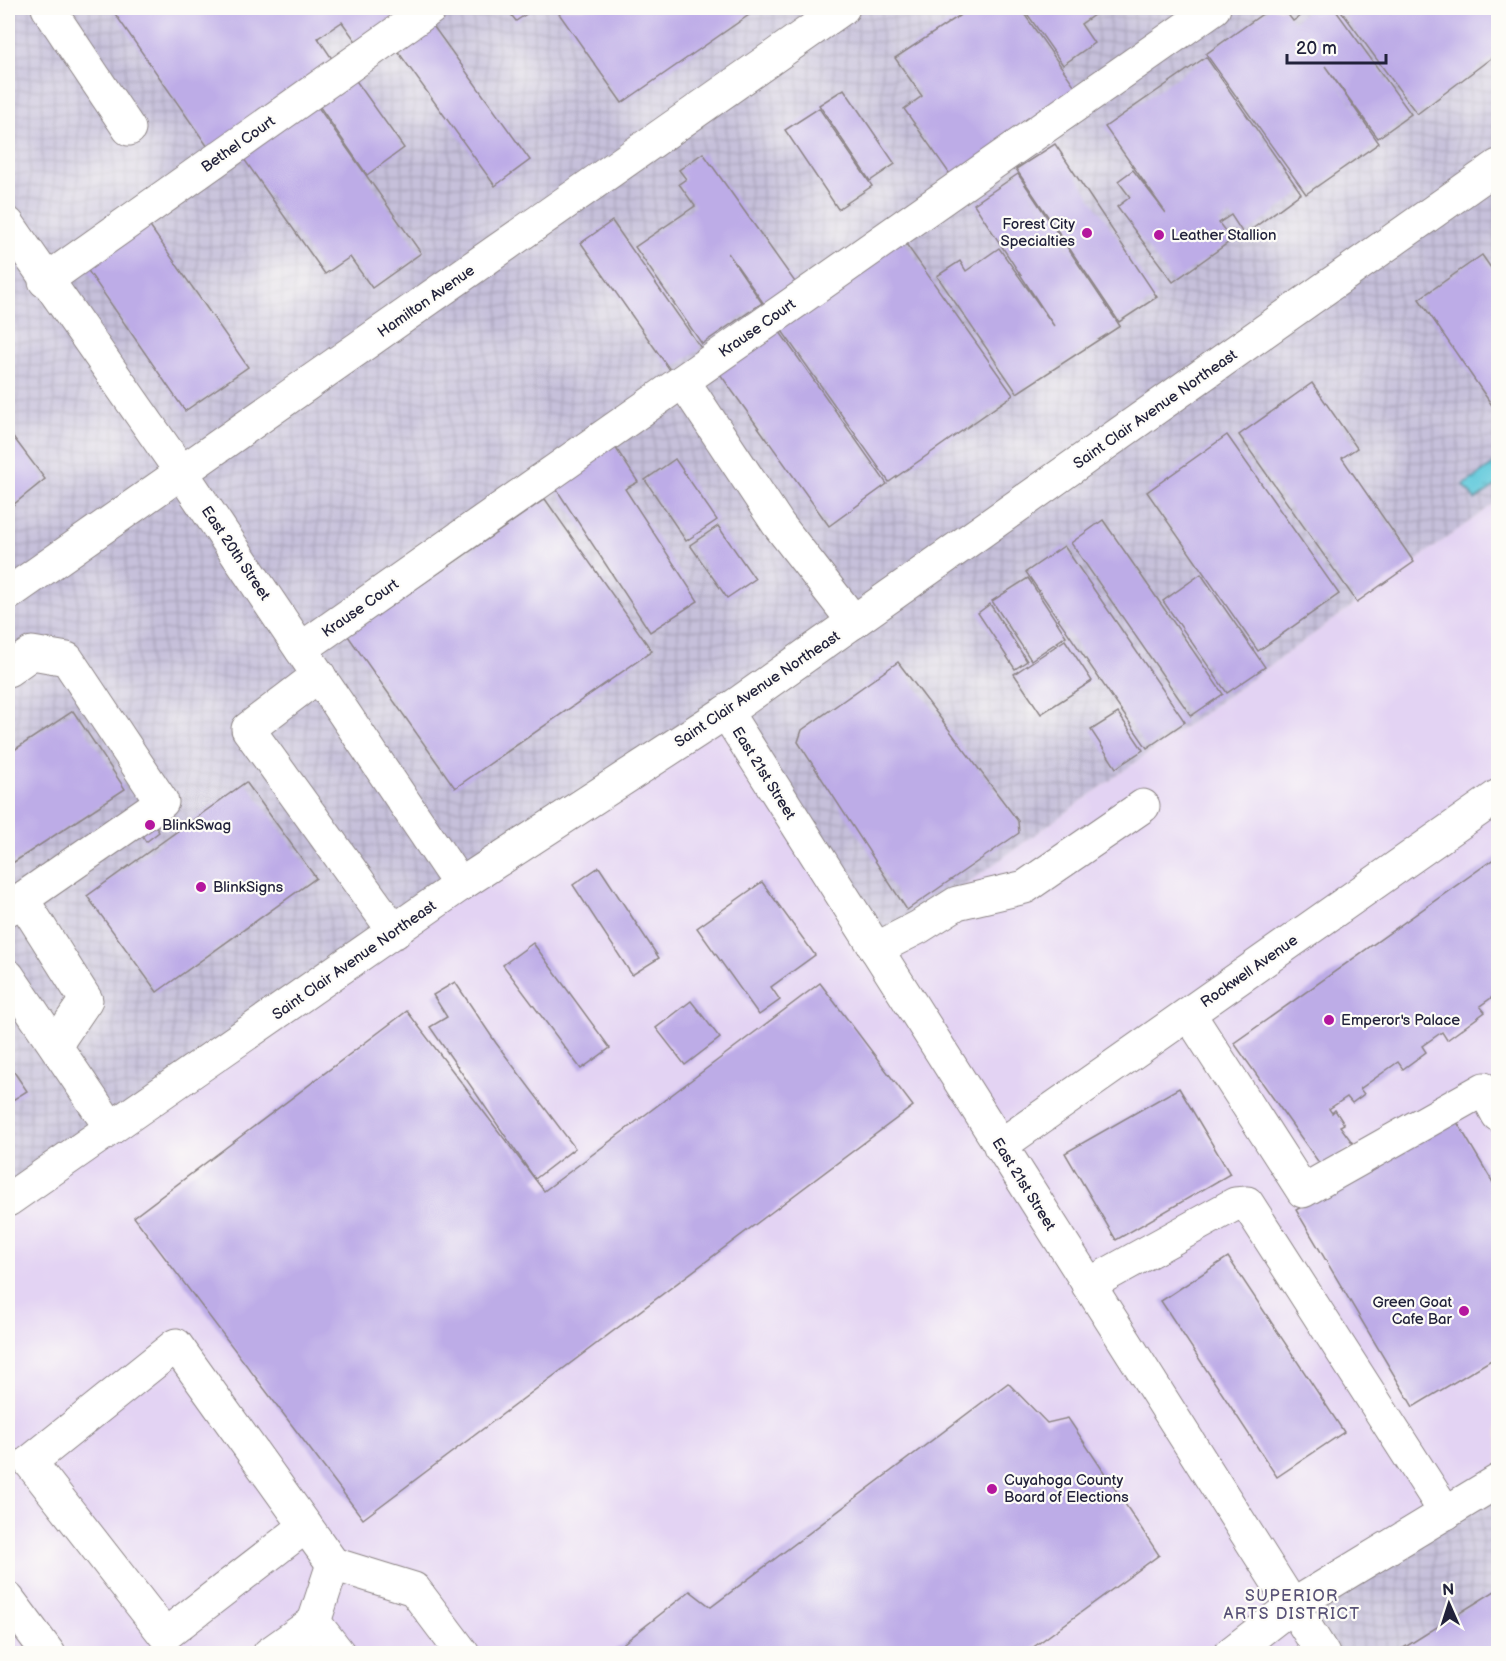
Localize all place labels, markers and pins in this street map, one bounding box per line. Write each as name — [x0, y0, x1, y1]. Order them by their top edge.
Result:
place label: Forest City Specialties — [1001, 215, 1076, 251]
marker: Forest City Specialties — [1080, 226, 1094, 240]
place label: Leather Stallion — [1171, 226, 1276, 245]
marker: Leather Stallion — [1152, 228, 1166, 242]
place label: BlinkSwag — [162, 816, 231, 835]
marker: BlinkSwag — [143, 818, 157, 832]
place label: BlinkSigns — [213, 878, 284, 897]
marker: BlinkSigns — [194, 880, 208, 894]
place label: Emperor's Palace — [1341, 1011, 1460, 1030]
marker: Emperor's Palace — [1322, 1013, 1336, 1027]
place label: Green Goat Cafe Bar — [1372, 1293, 1453, 1329]
marker: Green Goat Cafe Bar — [1457, 1304, 1471, 1318]
place label: Cuyahoga County Board of Elections — [1004, 1471, 1129, 1507]
marker: Cuyahoga County Board of Elections — [985, 1482, 999, 1496]

